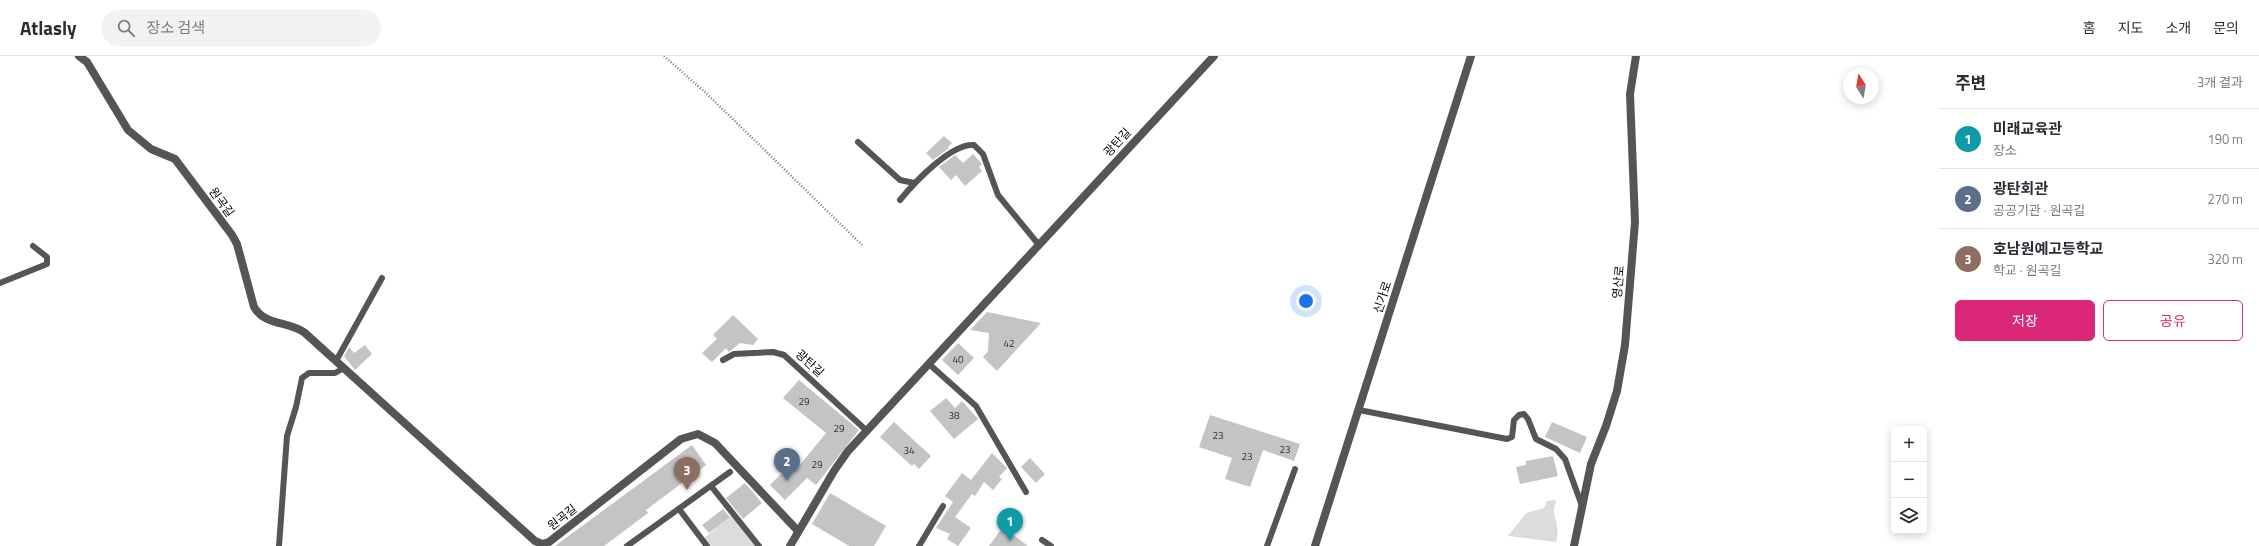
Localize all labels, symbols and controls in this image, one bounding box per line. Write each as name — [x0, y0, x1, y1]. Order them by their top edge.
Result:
search box — [101, 10, 381, 46]
text: Atlasly — [20, 13, 77, 42]
text: 장소 검색 — [147, 16, 205, 39]
icon: search — [115, 17, 137, 39]
text: 홈 — [2083, 17, 2096, 38]
text: 지도 — [2118, 17, 2143, 38]
text: 소개 — [2165, 17, 2191, 38]
text: 문의 — [2213, 17, 2239, 38]
north arrow — [1843, 68, 1879, 104]
text: 주변 — [1955, 70, 1986, 96]
text: 3개 결과 — [2197, 72, 2243, 92]
text: 미래교육관 — [1993, 117, 2062, 140]
street label: 광탄길 — [1099, 123, 1135, 161]
text: 1 — [1964, 129, 1972, 149]
text: 190 m — [2207, 129, 2243, 149]
text: 장소 — [1993, 140, 2017, 160]
text: 광탄회관 — [1993, 177, 2048, 200]
street label: 원곡길 — [205, 183, 239, 221]
text: 2 — [1964, 189, 1972, 209]
text: 270 m — [2207, 189, 2243, 209]
text: 공공기관 · 원곡길 — [1993, 200, 2085, 220]
text: 호남원예고등학교 — [1993, 237, 2103, 260]
text: 3 — [1964, 249, 1972, 269]
text: 320 m — [2207, 249, 2243, 269]
text: 학교 · 원곡길 — [1993, 260, 2061, 280]
street label: 영산로 — [1607, 265, 1629, 299]
street label: 신가로 — [1368, 278, 1396, 316]
your location — [1296, 291, 1316, 311]
button: 저장 — [1955, 300, 2095, 341]
button: 공유 — [2103, 300, 2243, 341]
house number: 42 — [1003, 336, 1015, 351]
street label: 광탄길 — [791, 345, 829, 381]
house number: 40 — [952, 352, 964, 367]
house number: 29 — [798, 394, 810, 409]
house number: 38 — [948, 408, 960, 423]
house number: 29 — [833, 421, 845, 436]
map controls — [1891, 426, 1927, 534]
button: + — [1891, 426, 1927, 462]
house number: 23 — [1212, 428, 1224, 443]
house number: 23 — [1279, 442, 1291, 457]
house number: 34 — [903, 443, 915, 458]
pin: 2 — [774, 448, 800, 481]
house number: 23 — [1241, 449, 1253, 464]
pin: 3 — [674, 457, 700, 490]
house number: 29 — [811, 457, 823, 472]
button: − — [1891, 462, 1927, 498]
button: layers — [1891, 498, 1927, 534]
street label: 원곡길 — [543, 499, 581, 535]
pin: 1 — [997, 508, 1023, 541]

